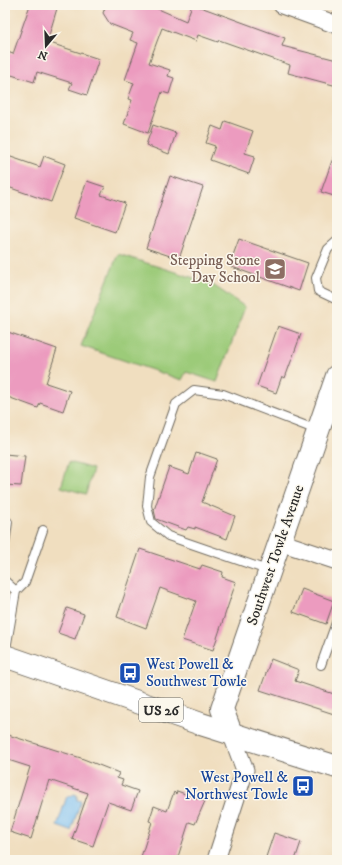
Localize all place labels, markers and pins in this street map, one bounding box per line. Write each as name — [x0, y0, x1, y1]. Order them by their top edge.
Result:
place label: Stepping Stone Day School — [170, 251, 260, 287]
school or university icon: Stepping Stone Day School — [262, 256, 288, 282]
place label: West Powell & Southwest Towle — [145, 655, 247, 691]
bus stop icon: West Powell & Southwest Towle — [117, 660, 143, 686]
place label: West Powell & Northwest Towle — [185, 768, 288, 804]
bus stop icon: West Powell & Northwest Towle — [290, 773, 316, 799]

